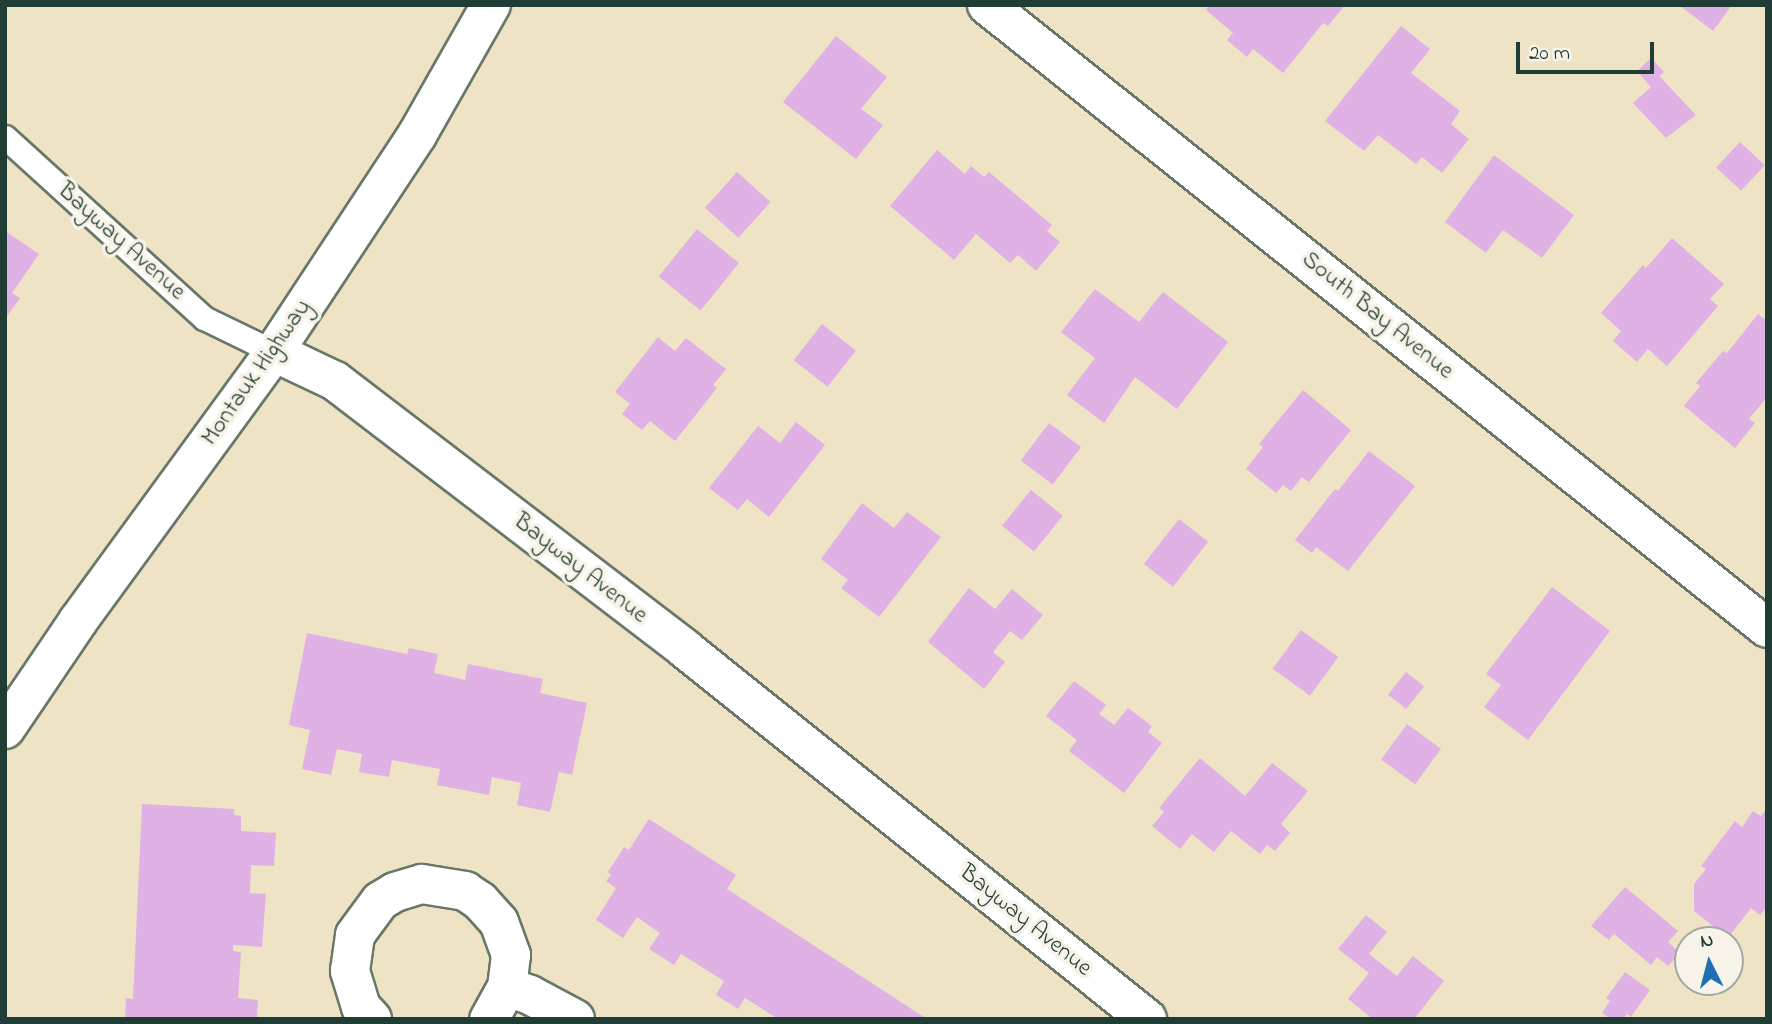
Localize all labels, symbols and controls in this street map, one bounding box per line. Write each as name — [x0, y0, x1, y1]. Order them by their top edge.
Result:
scale bar — [1520, 28, 1658, 72]
text: 20 m — [1529, 39, 1570, 69]
street label: Bayway Avenue — [51, 177, 191, 307]
street label: South Bay Avenue — [1295, 246, 1459, 386]
street label: Montauk Highway — [196, 294, 318, 452]
street label: Bayway Avenue — [507, 508, 653, 630]
street label: Bayway Avenue — [953, 859, 1097, 983]
north arrow — [1674, 926, 1744, 996]
text: N — [1699, 928, 1715, 956]

